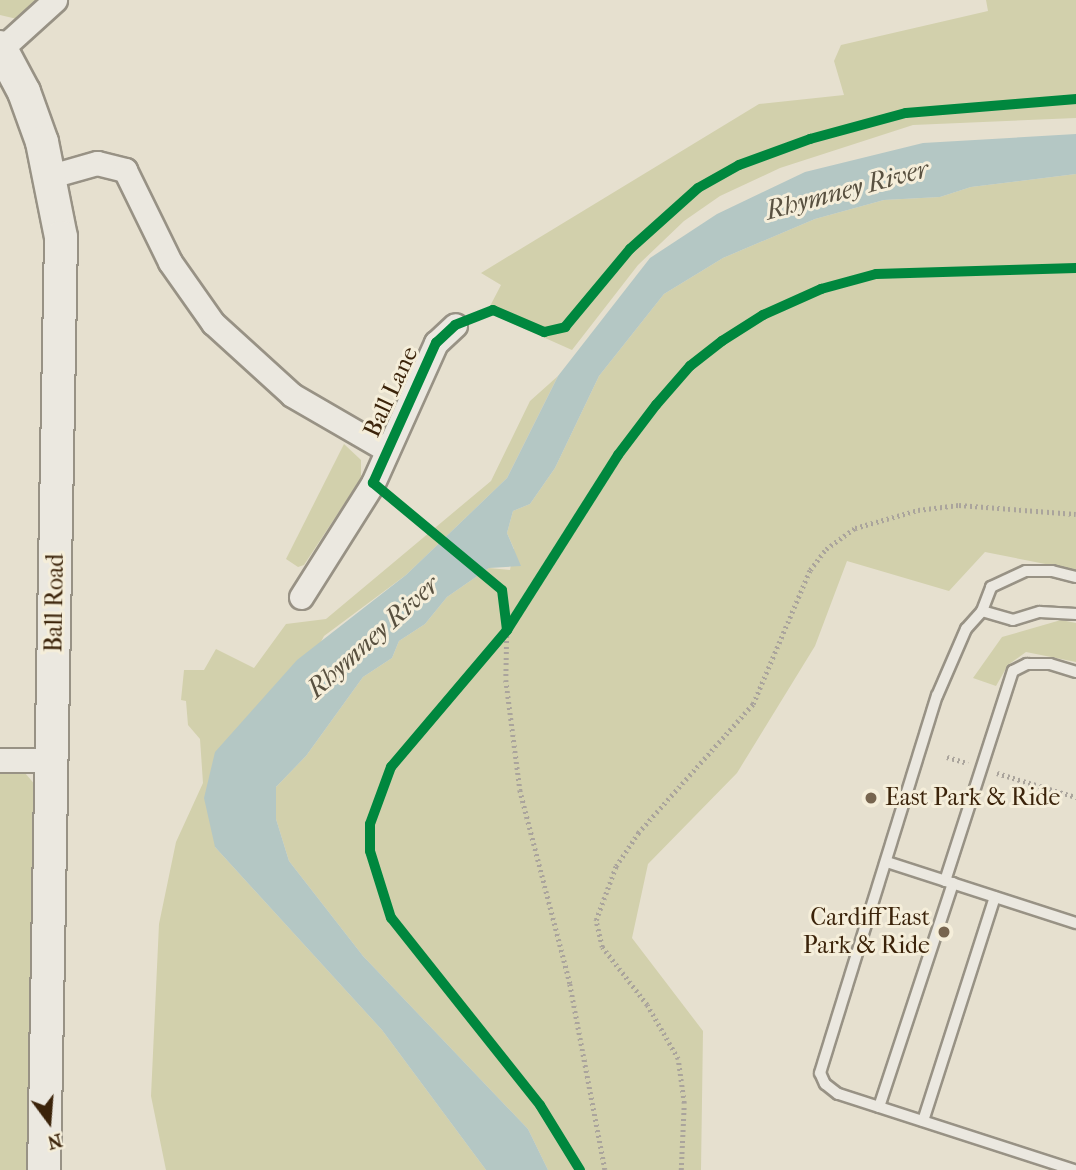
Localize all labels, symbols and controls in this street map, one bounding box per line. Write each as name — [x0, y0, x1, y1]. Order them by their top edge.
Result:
water label: Rhymney River — [762, 153, 932, 227]
street label: Ball Lane — [358, 342, 424, 442]
street label: Ball Road — [40, 553, 70, 653]
water label: Rhymney River — [300, 569, 446, 705]
place label: East Park & Ride — [885, 784, 1060, 812]
marker: East Park & Ride — [863, 790, 879, 806]
place label: Cardiff East Park & Ride — [803, 904, 930, 960]
marker: Cardiff East Park & Ride — [936, 924, 952, 940]
north arrow — [14, 1086, 84, 1156]
text: N — [45, 1129, 65, 1154]

